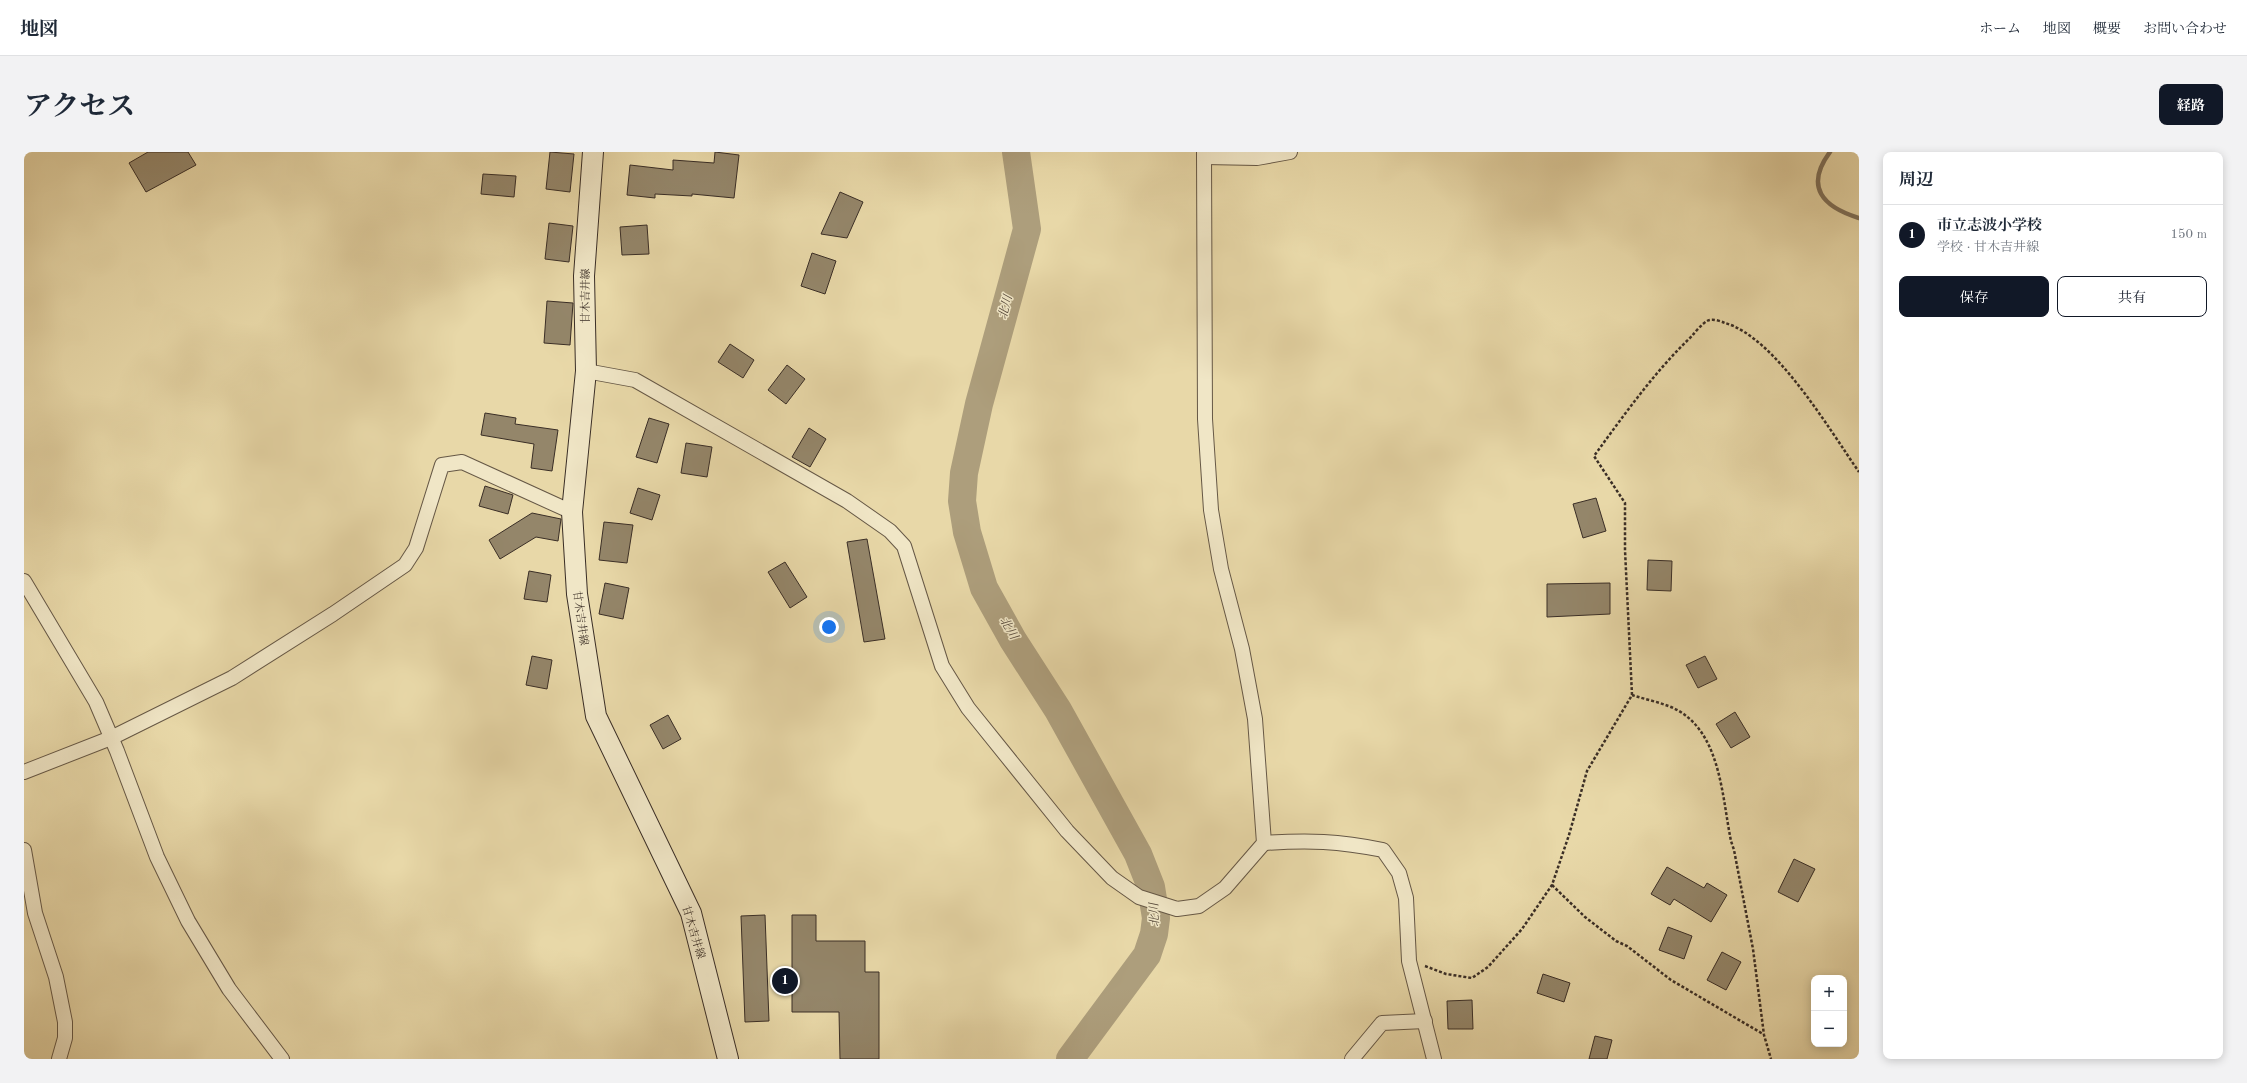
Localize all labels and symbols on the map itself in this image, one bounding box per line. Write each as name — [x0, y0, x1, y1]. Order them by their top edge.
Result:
street label: 甘木吉井線 — [579, 269, 592, 324]
water label: 北川 — [996, 292, 1015, 320]
street label: 甘木吉井線 — [570, 590, 591, 646]
water label: 北川 — [997, 615, 1021, 644]
your location — [819, 617, 839, 637]
water label: 北川 — [1148, 901, 1161, 927]
street label: 甘木吉井線 — [679, 904, 708, 960]
pin: 1 — [772, 966, 798, 996]

